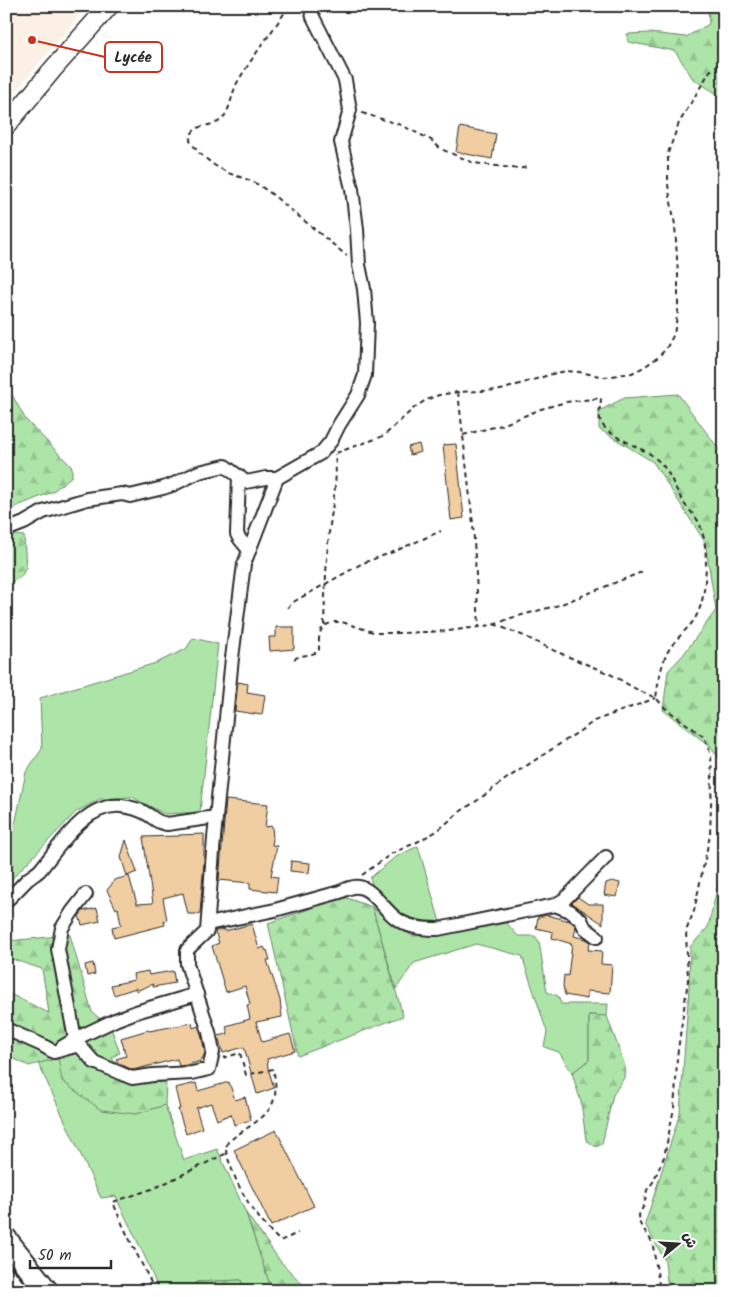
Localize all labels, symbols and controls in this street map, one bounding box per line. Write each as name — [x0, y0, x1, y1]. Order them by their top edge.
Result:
callout: Lycée — [105, 42, 162, 72]
text: Lycée — [114, 46, 152, 70]
north arrow — [652, 1220, 702, 1270]
text: ش — [677, 1230, 702, 1251]
scale bar — [30, 1237, 111, 1269]
text: 50 m — [38, 1244, 72, 1268]

